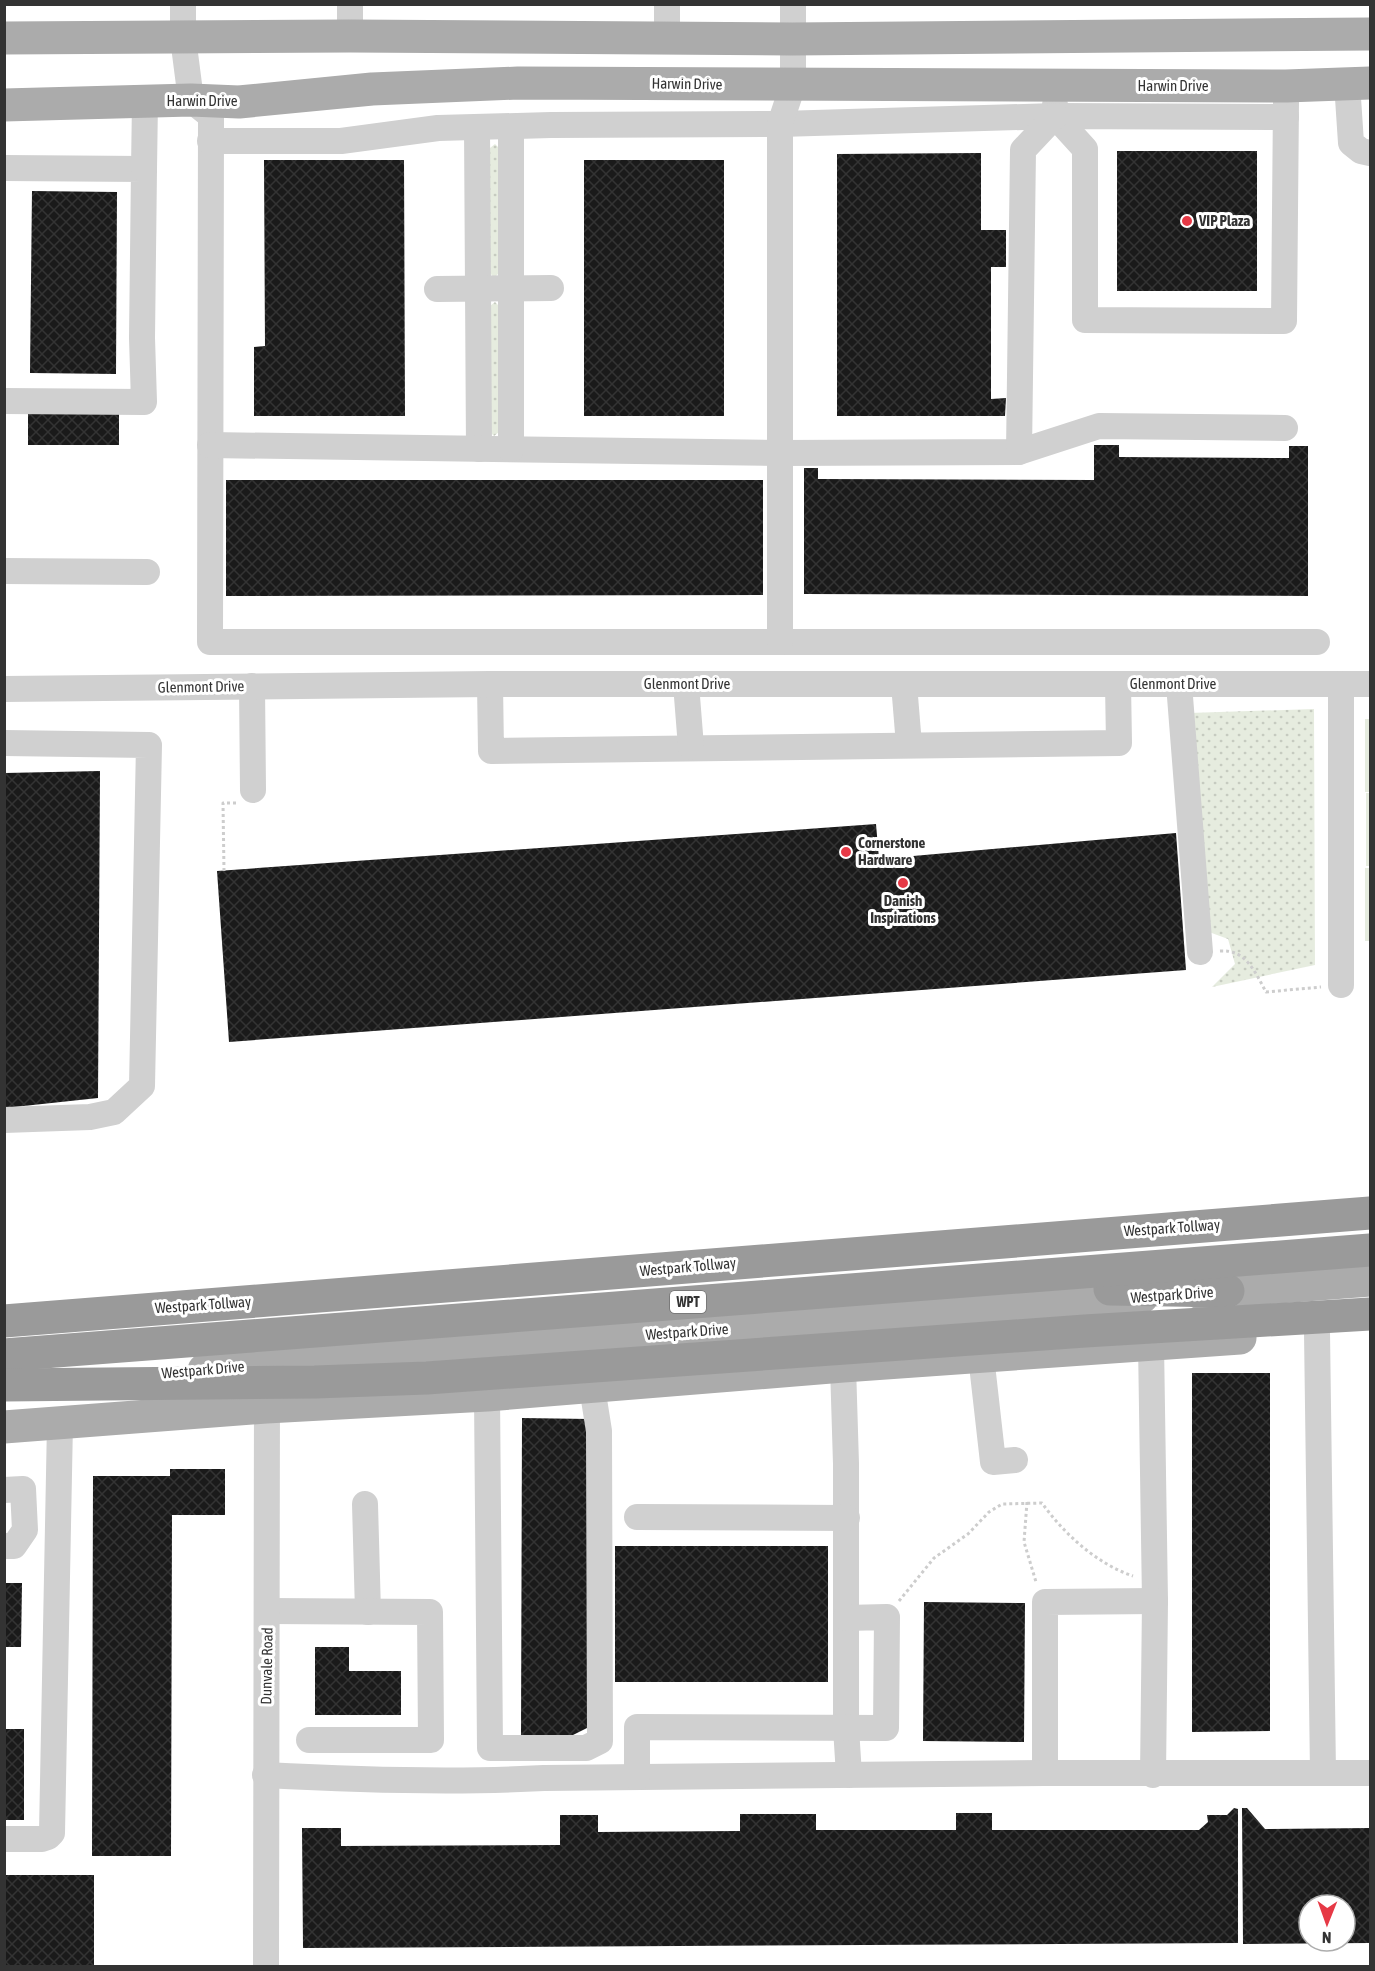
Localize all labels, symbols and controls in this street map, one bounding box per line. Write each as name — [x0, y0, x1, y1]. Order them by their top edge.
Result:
street label: Harwin Drive — [651, 74, 723, 93]
street label: Harwin Drive — [1138, 77, 1209, 94]
street label: Harwin Drive — [167, 92, 238, 109]
place label: VIP Plaza — [1198, 212, 1250, 229]
marker: VIP Plaza — [1180, 214, 1194, 228]
street label: Glenmont Drive — [644, 675, 730, 692]
street label: Glenmont Drive — [1130, 675, 1216, 692]
street label: Glenmont Drive — [158, 677, 245, 696]
place label: Cornerstone Hardware — [858, 834, 926, 868]
marker: Cornerstone Hardware — [839, 845, 853, 859]
marker: Danish Inspirations — [896, 876, 910, 890]
place label: Danish Inspirations — [870, 892, 936, 926]
street label: Westpark Tollway — [1123, 1216, 1221, 1239]
street label: Westpark Tollway — [639, 1254, 737, 1279]
street label: Westpark Drive — [1130, 1283, 1214, 1306]
road number: WPT — [670, 1291, 706, 1313]
street label: Westpark Tollway — [154, 1293, 252, 1316]
street label: Westpark Drive — [645, 1320, 729, 1343]
street label: Westpark Drive — [161, 1357, 245, 1382]
street label: Dunvale Road — [257, 1627, 276, 1705]
north arrow — [1297, 1893, 1357, 1953]
text: N — [1322, 1929, 1332, 1947]

